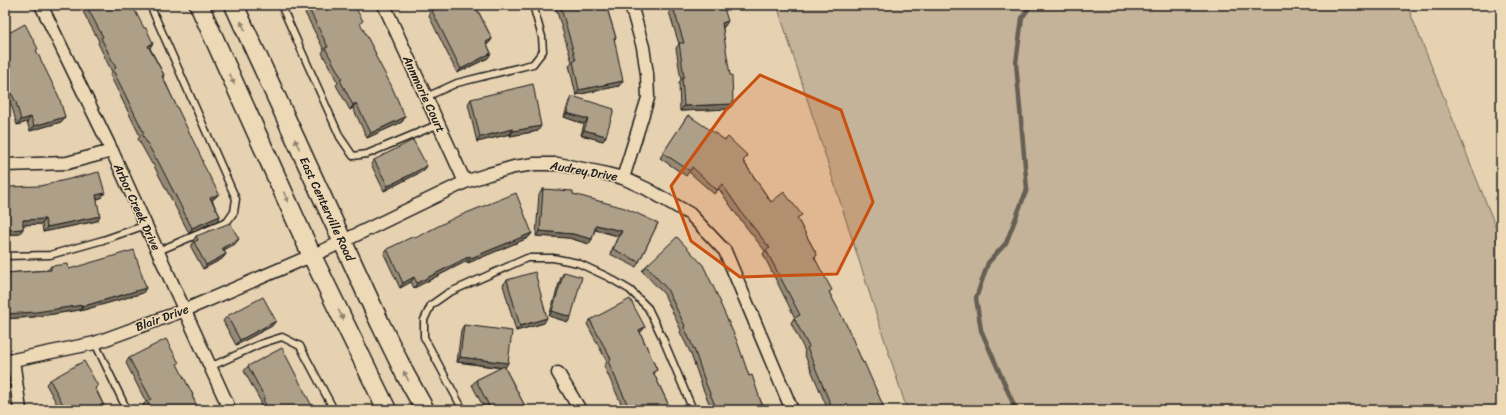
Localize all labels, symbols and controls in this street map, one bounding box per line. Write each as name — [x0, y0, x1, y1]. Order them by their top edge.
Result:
one-way arrow — [240, 20, 247, 31]
street label: Annmarie Court — [396, 51, 452, 136]
one-way arrow — [230, 73, 236, 85]
one-way arrow — [294, 138, 300, 150]
street label: East Centerville Road — [293, 153, 361, 266]
street label: Audrey Drive — [548, 154, 619, 188]
street label: Arbor Creek Drive — [107, 159, 167, 254]
one-way arrow — [283, 192, 289, 203]
street label: Blair Drive — [132, 298, 192, 338]
one-way arrow — [337, 310, 344, 321]
one-way arrow — [403, 370, 409, 382]

